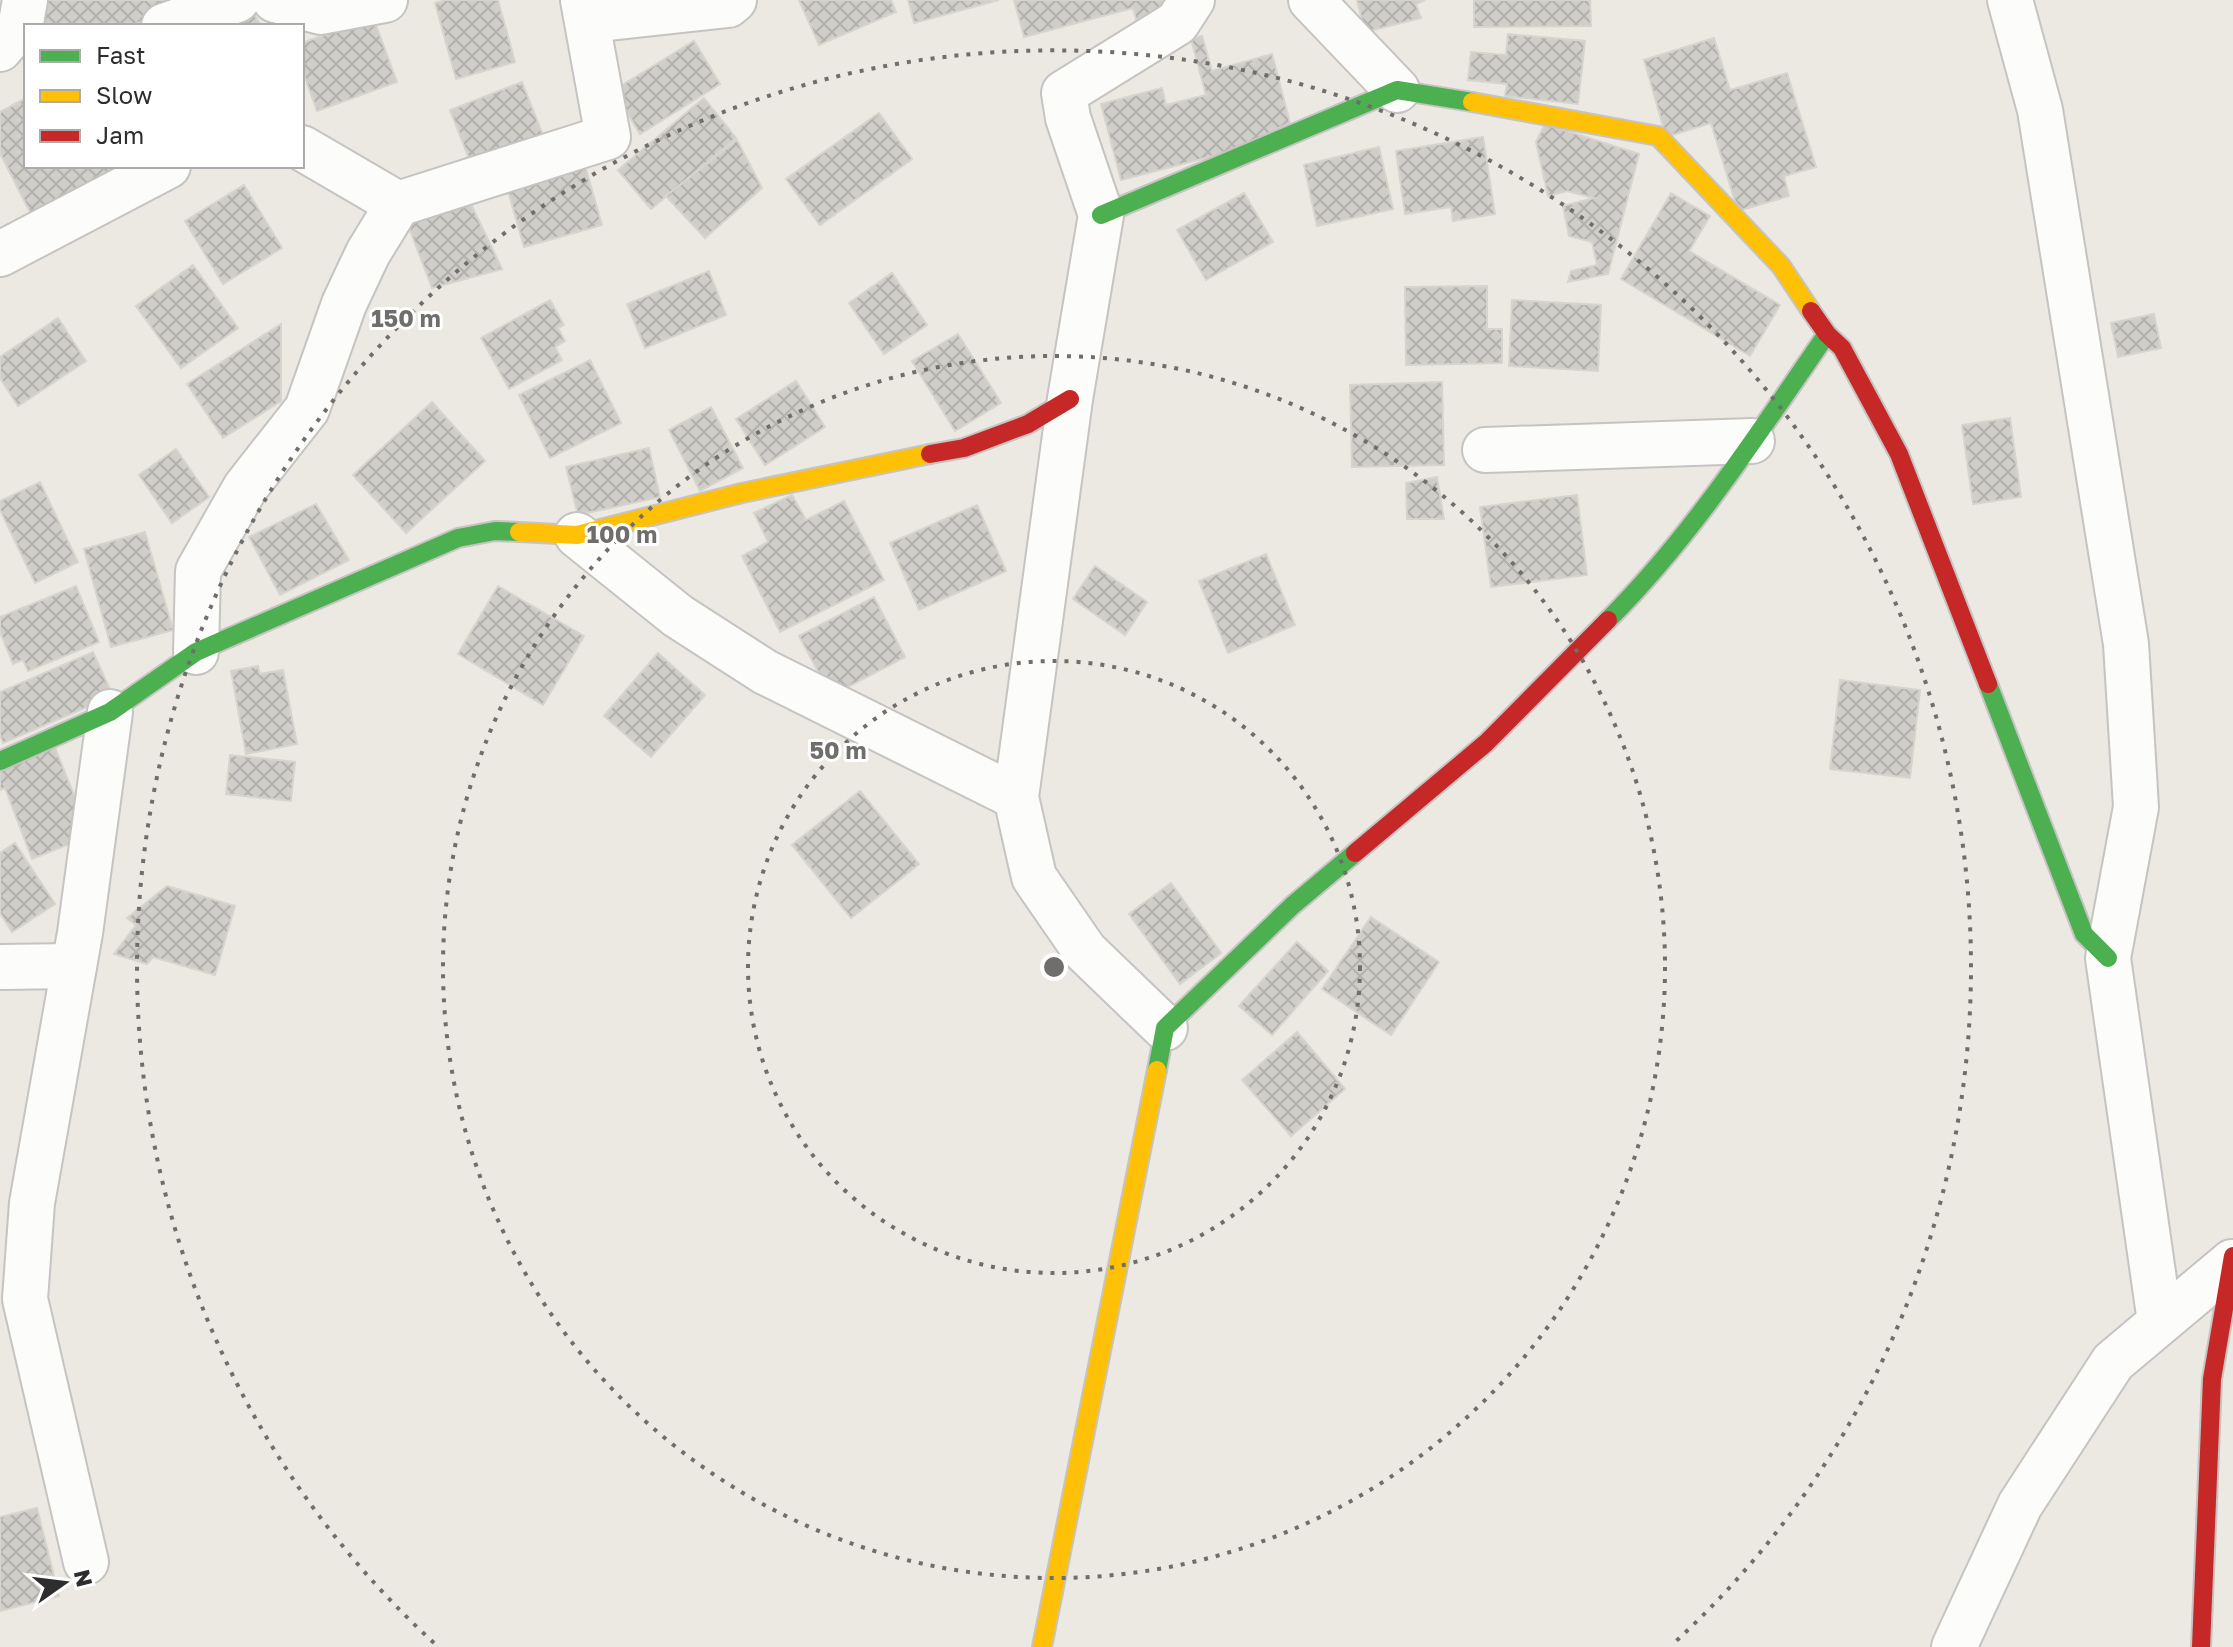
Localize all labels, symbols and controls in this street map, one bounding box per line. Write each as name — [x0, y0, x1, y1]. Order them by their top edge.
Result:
legend — [24, 24, 304, 168]
text: Fast — [96, 40, 146, 69]
text: Slow — [96, 80, 152, 109]
text: Jam — [96, 120, 144, 149]
text: 150 m — [371, 303, 441, 332]
text: 100 m — [587, 519, 657, 548]
text: 50 m — [809, 735, 867, 764]
centre of rings — [1040, 953, 1068, 981]
north arrow — [24, 1543, 104, 1623]
text: N — [69, 1567, 99, 1589]

